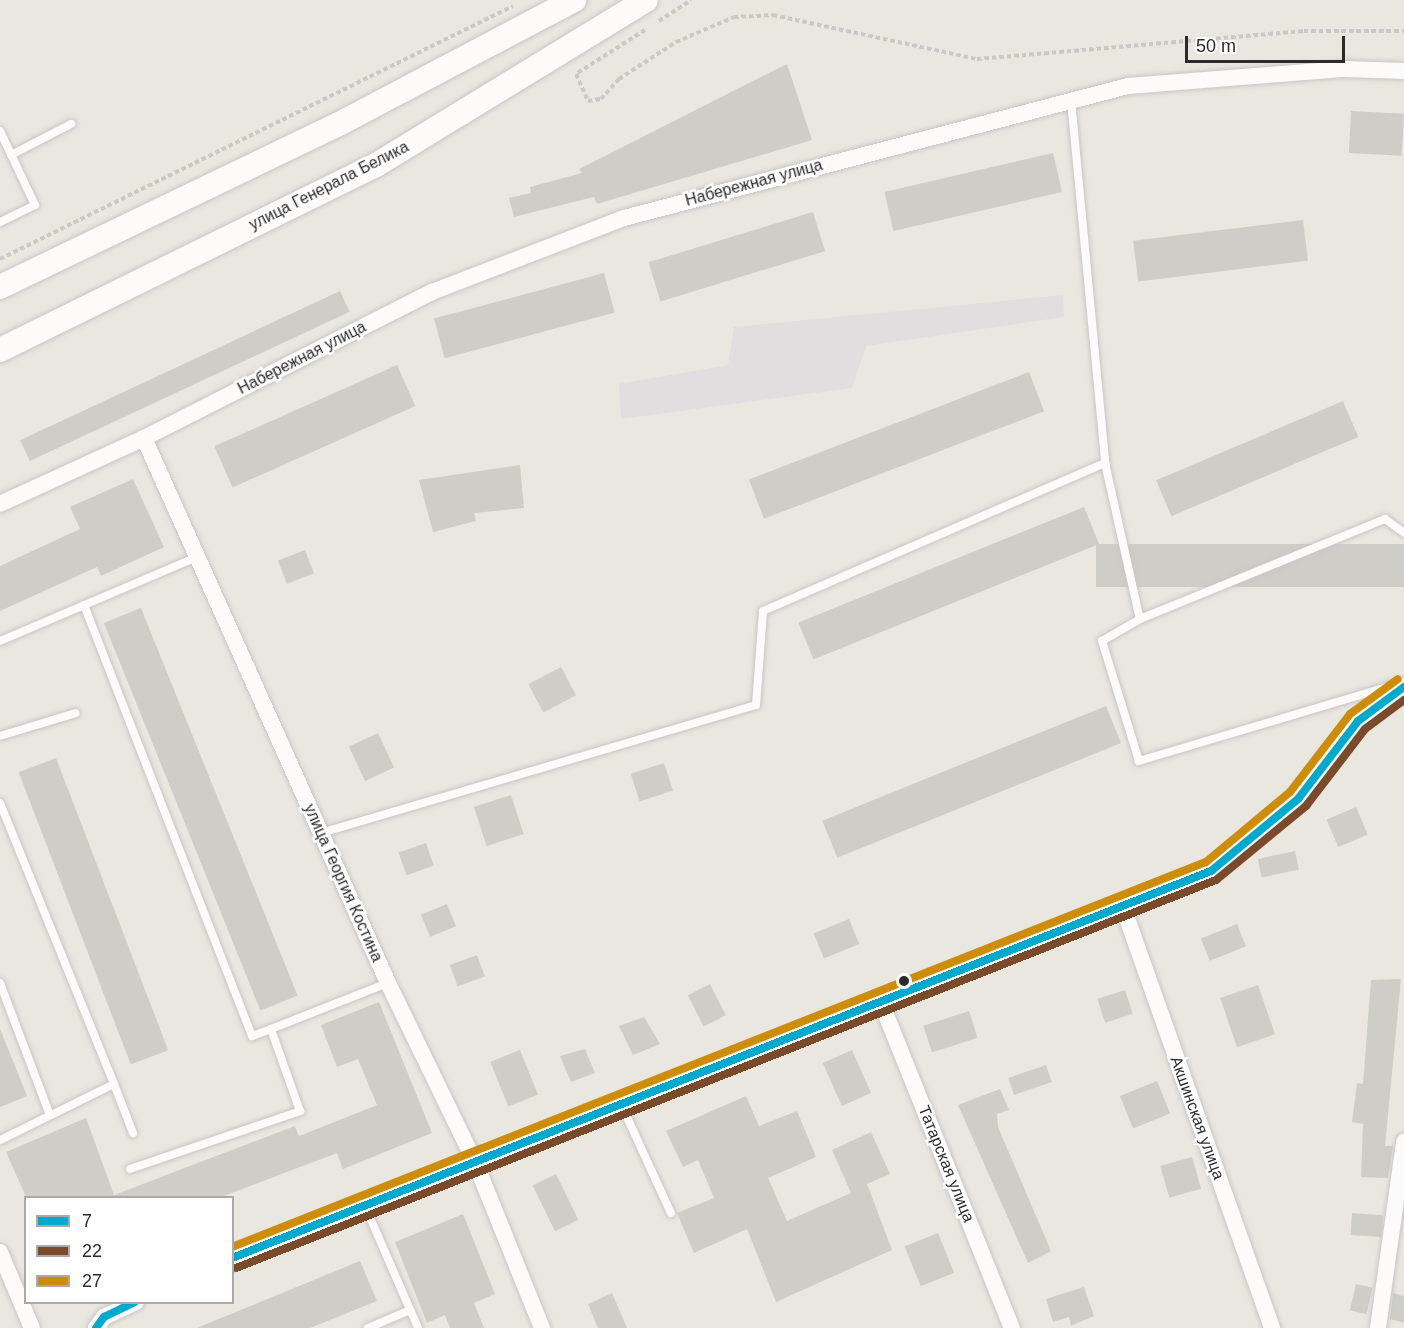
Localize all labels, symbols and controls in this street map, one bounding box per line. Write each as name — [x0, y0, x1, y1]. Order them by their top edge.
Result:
scale bar — [1188, 24, 1348, 62]
text: 50 m — [1196, 36, 1236, 56]
street label: улица Генерала Белика — [246, 137, 412, 235]
street label: Набережная улица — [683, 155, 825, 211]
street label: Набережная улица — [235, 317, 369, 399]
street label: улица Георгия Костина — [299, 801, 387, 965]
unlabelled marker — [898, 975, 910, 987]
street label: Акшинская улица — [1166, 1054, 1228, 1182]
street label: Татарская улица — [914, 1103, 978, 1225]
legend — [24, 1196, 234, 1304]
text: 7 — [82, 1211, 92, 1231]
text: 22 — [82, 1241, 102, 1261]
text: 27 — [82, 1271, 102, 1291]

